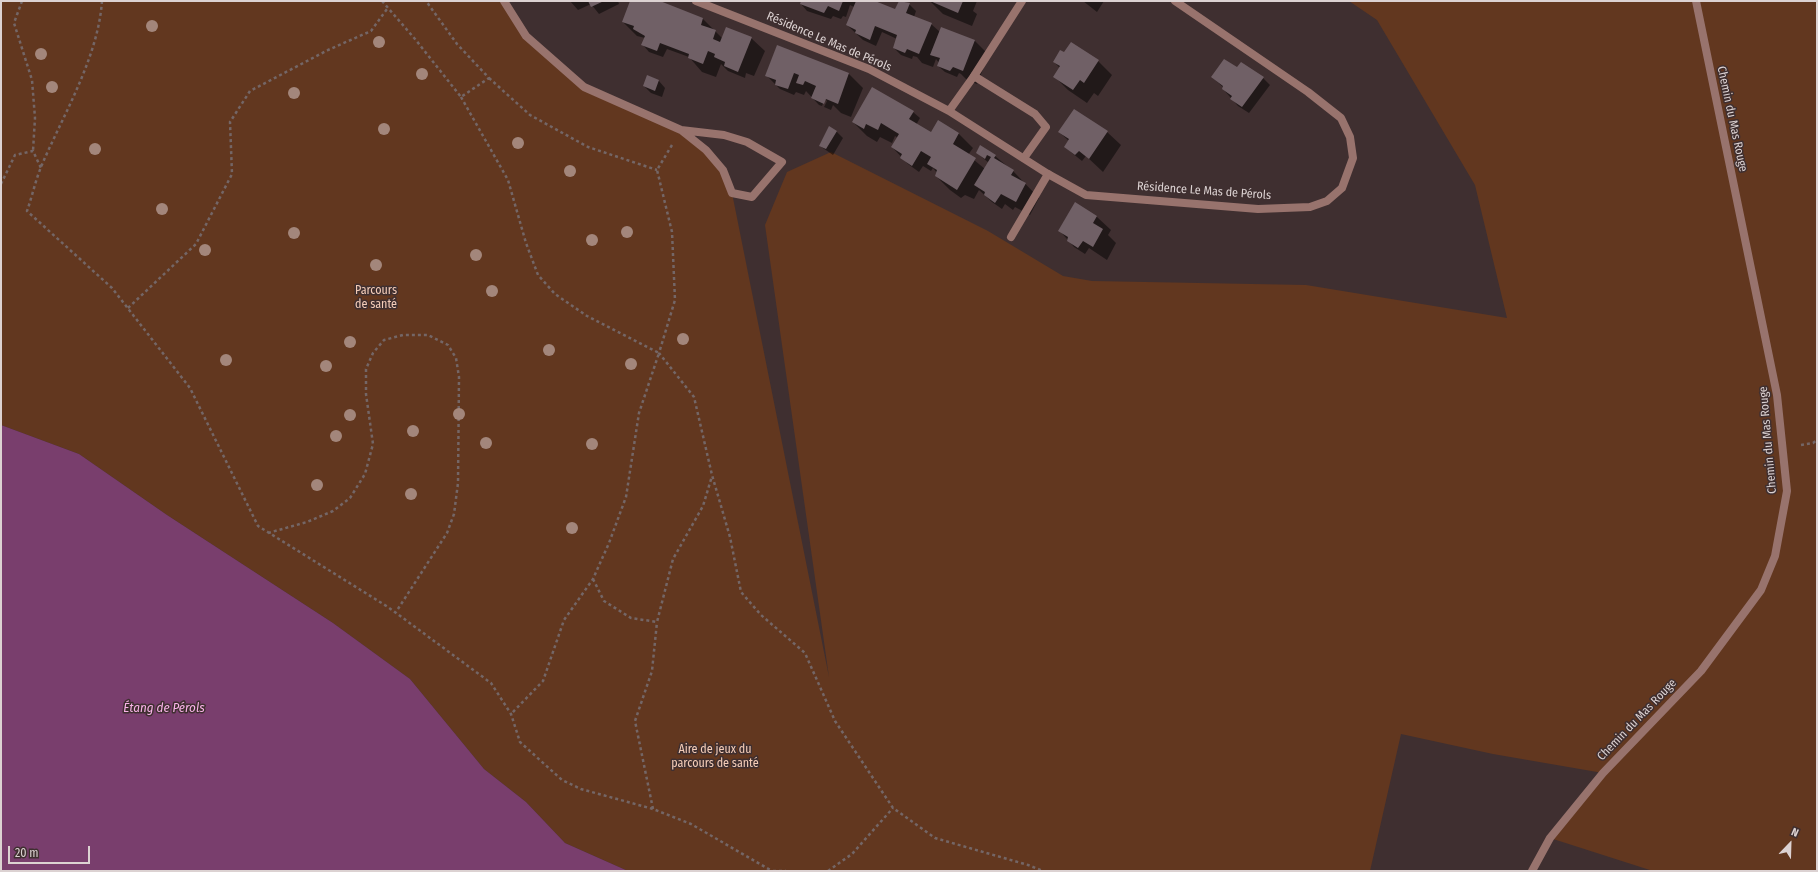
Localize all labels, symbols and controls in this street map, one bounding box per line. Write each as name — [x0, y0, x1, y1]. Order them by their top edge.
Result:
street label: Résidence Le Mas de Pérols — [764, 9, 894, 75]
street label: Chemin du Mas Rouge — [1714, 65, 1750, 173]
street label: Résidence Le Mas de Pérols — [1136, 179, 1272, 203]
park label: Parcours de santé — [355, 284, 397, 312]
street label: Chemin du Mas Rouge — [1756, 386, 1780, 494]
street label: Chemin du Mas Rouge — [1594, 676, 1680, 764]
water label: Étang de Pérols — [123, 700, 205, 716]
park label: Aire de jeux du parcours de santé — [671, 743, 759, 771]
north arrow — [1770, 824, 1810, 864]
text: N — [1789, 825, 1800, 840]
scale bar — [10, 838, 92, 864]
text: 20 m — [15, 846, 39, 860]

